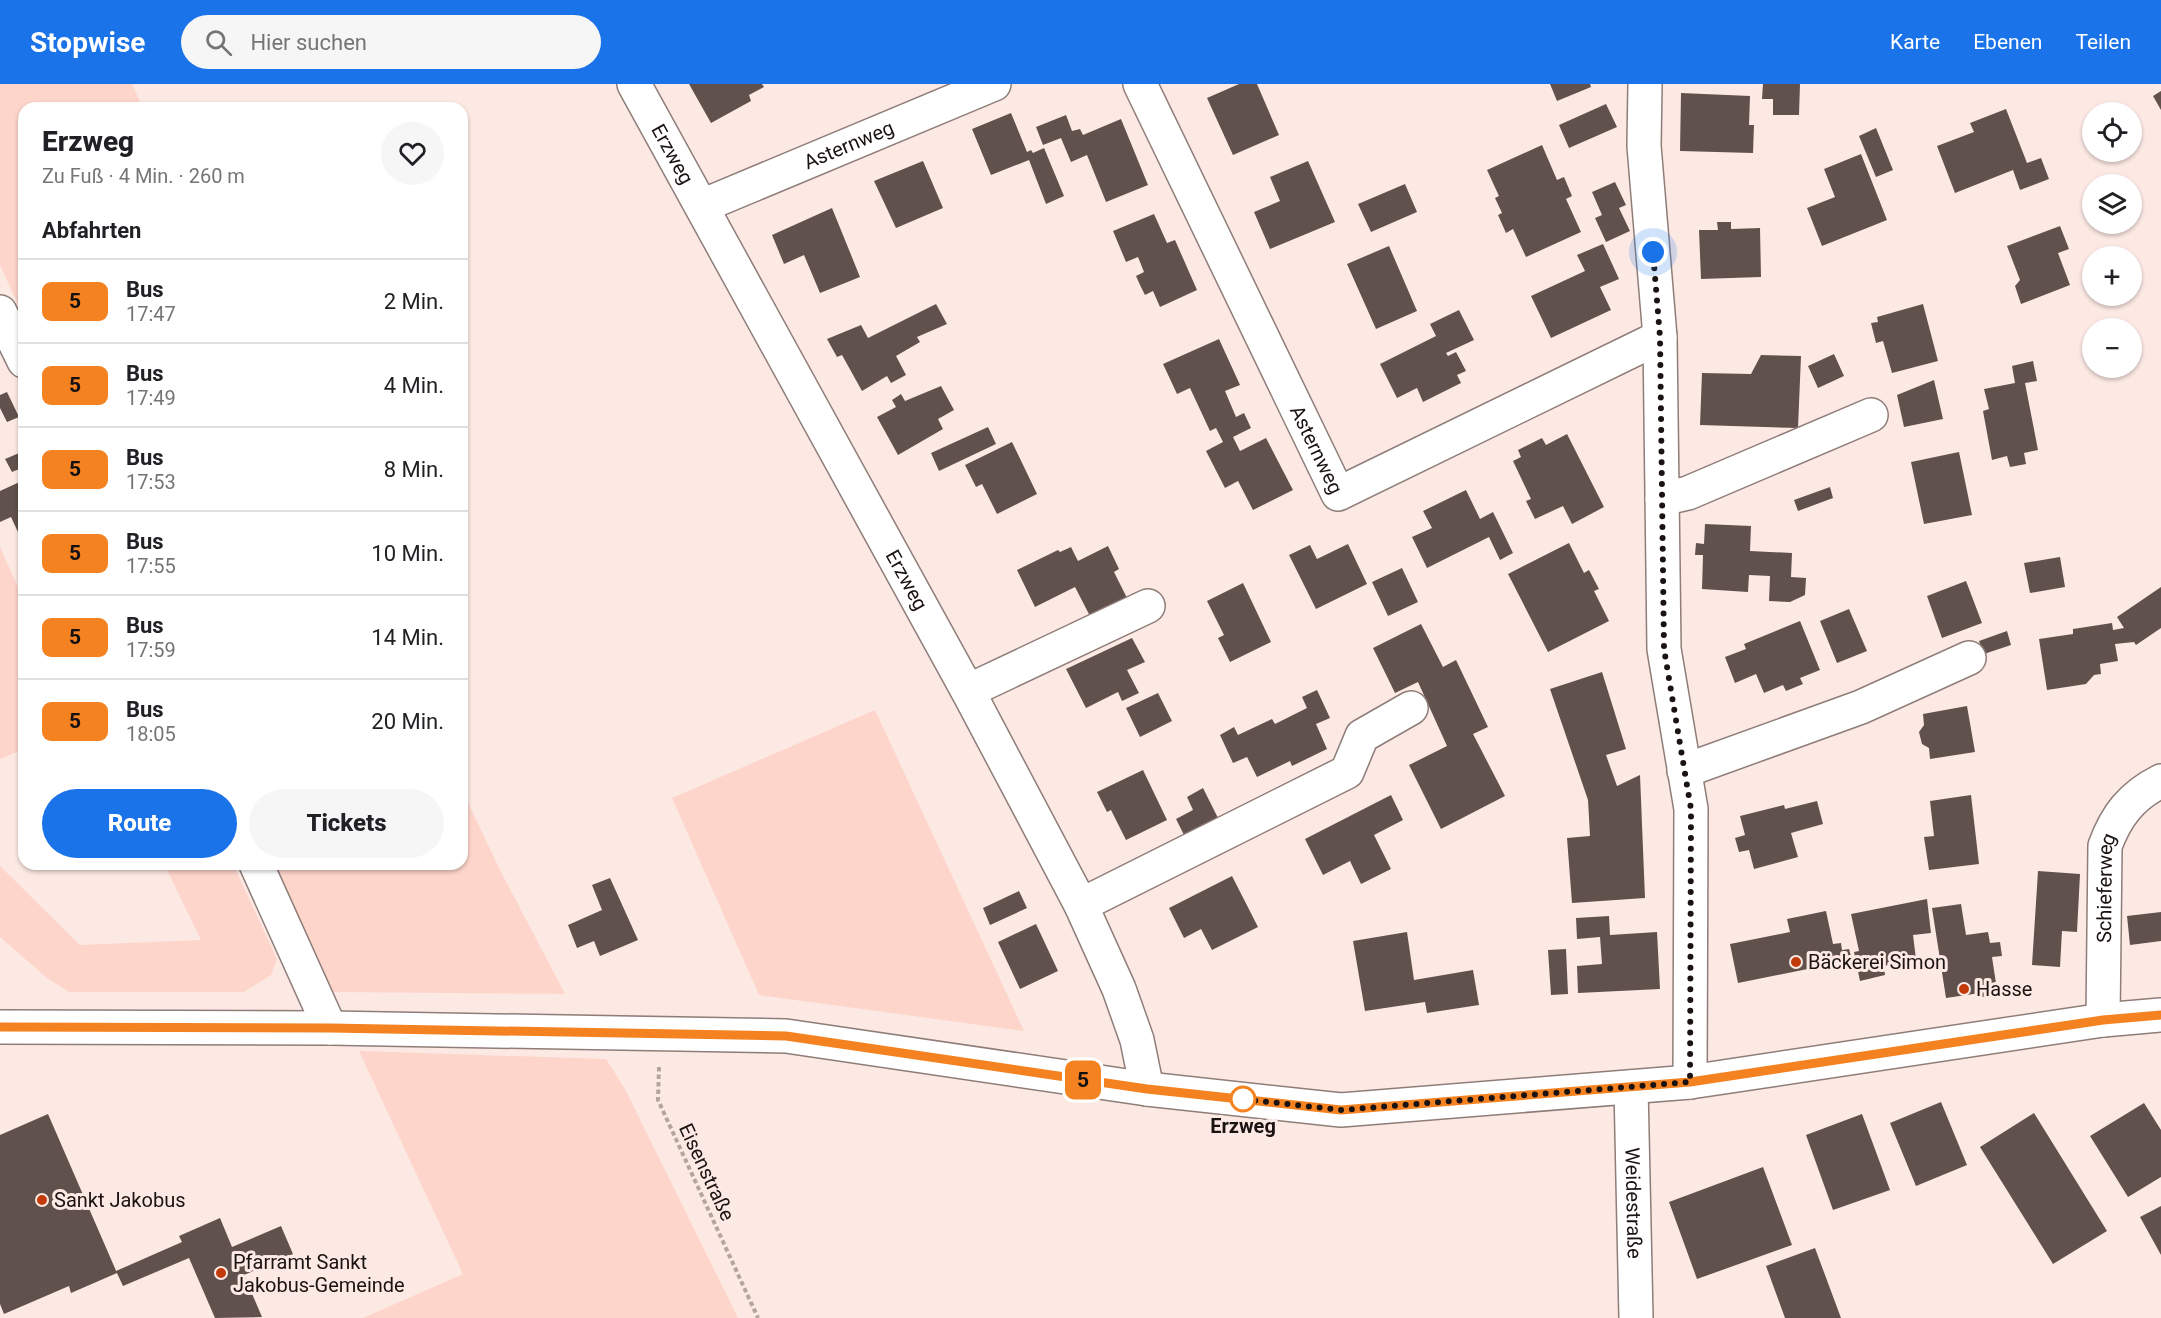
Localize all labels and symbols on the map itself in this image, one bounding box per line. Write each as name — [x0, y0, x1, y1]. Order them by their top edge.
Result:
street label: Asternweg — [800, 115, 897, 174]
street label: Erzweg — [646, 120, 699, 188]
your location — [1638, 237, 1668, 267]
street label: Asternweg — [1285, 402, 1348, 498]
street label: Erzweg — [881, 546, 933, 614]
street label: Schieferweg — [2092, 829, 2121, 943]
place label: Bäckerei Simon — [1808, 950, 1946, 974]
marker: Bäckerei Simon — [1789, 955, 1803, 969]
place label: Hasse — [1976, 977, 2032, 1001]
marker: Hasse — [1957, 982, 1971, 996]
line badge: 5 — [1064, 1060, 1102, 1100]
marker: Erzweg — [1230, 1086, 1256, 1112]
place label: Erzweg — [1210, 1114, 1276, 1138]
street label: Eisenstraße — [674, 1119, 740, 1225]
street label: Weidestraße — [1620, 1147, 1647, 1259]
place label: Sankt Jakobus — [54, 1188, 185, 1212]
marker: Sankt Jakobus — [35, 1193, 49, 1207]
place label: Pfarramt Sankt Jakobus-Gemeinde — [233, 1250, 405, 1297]
marker: Pfarramt Sankt Jakobus-Gemeinde — [214, 1266, 228, 1280]

